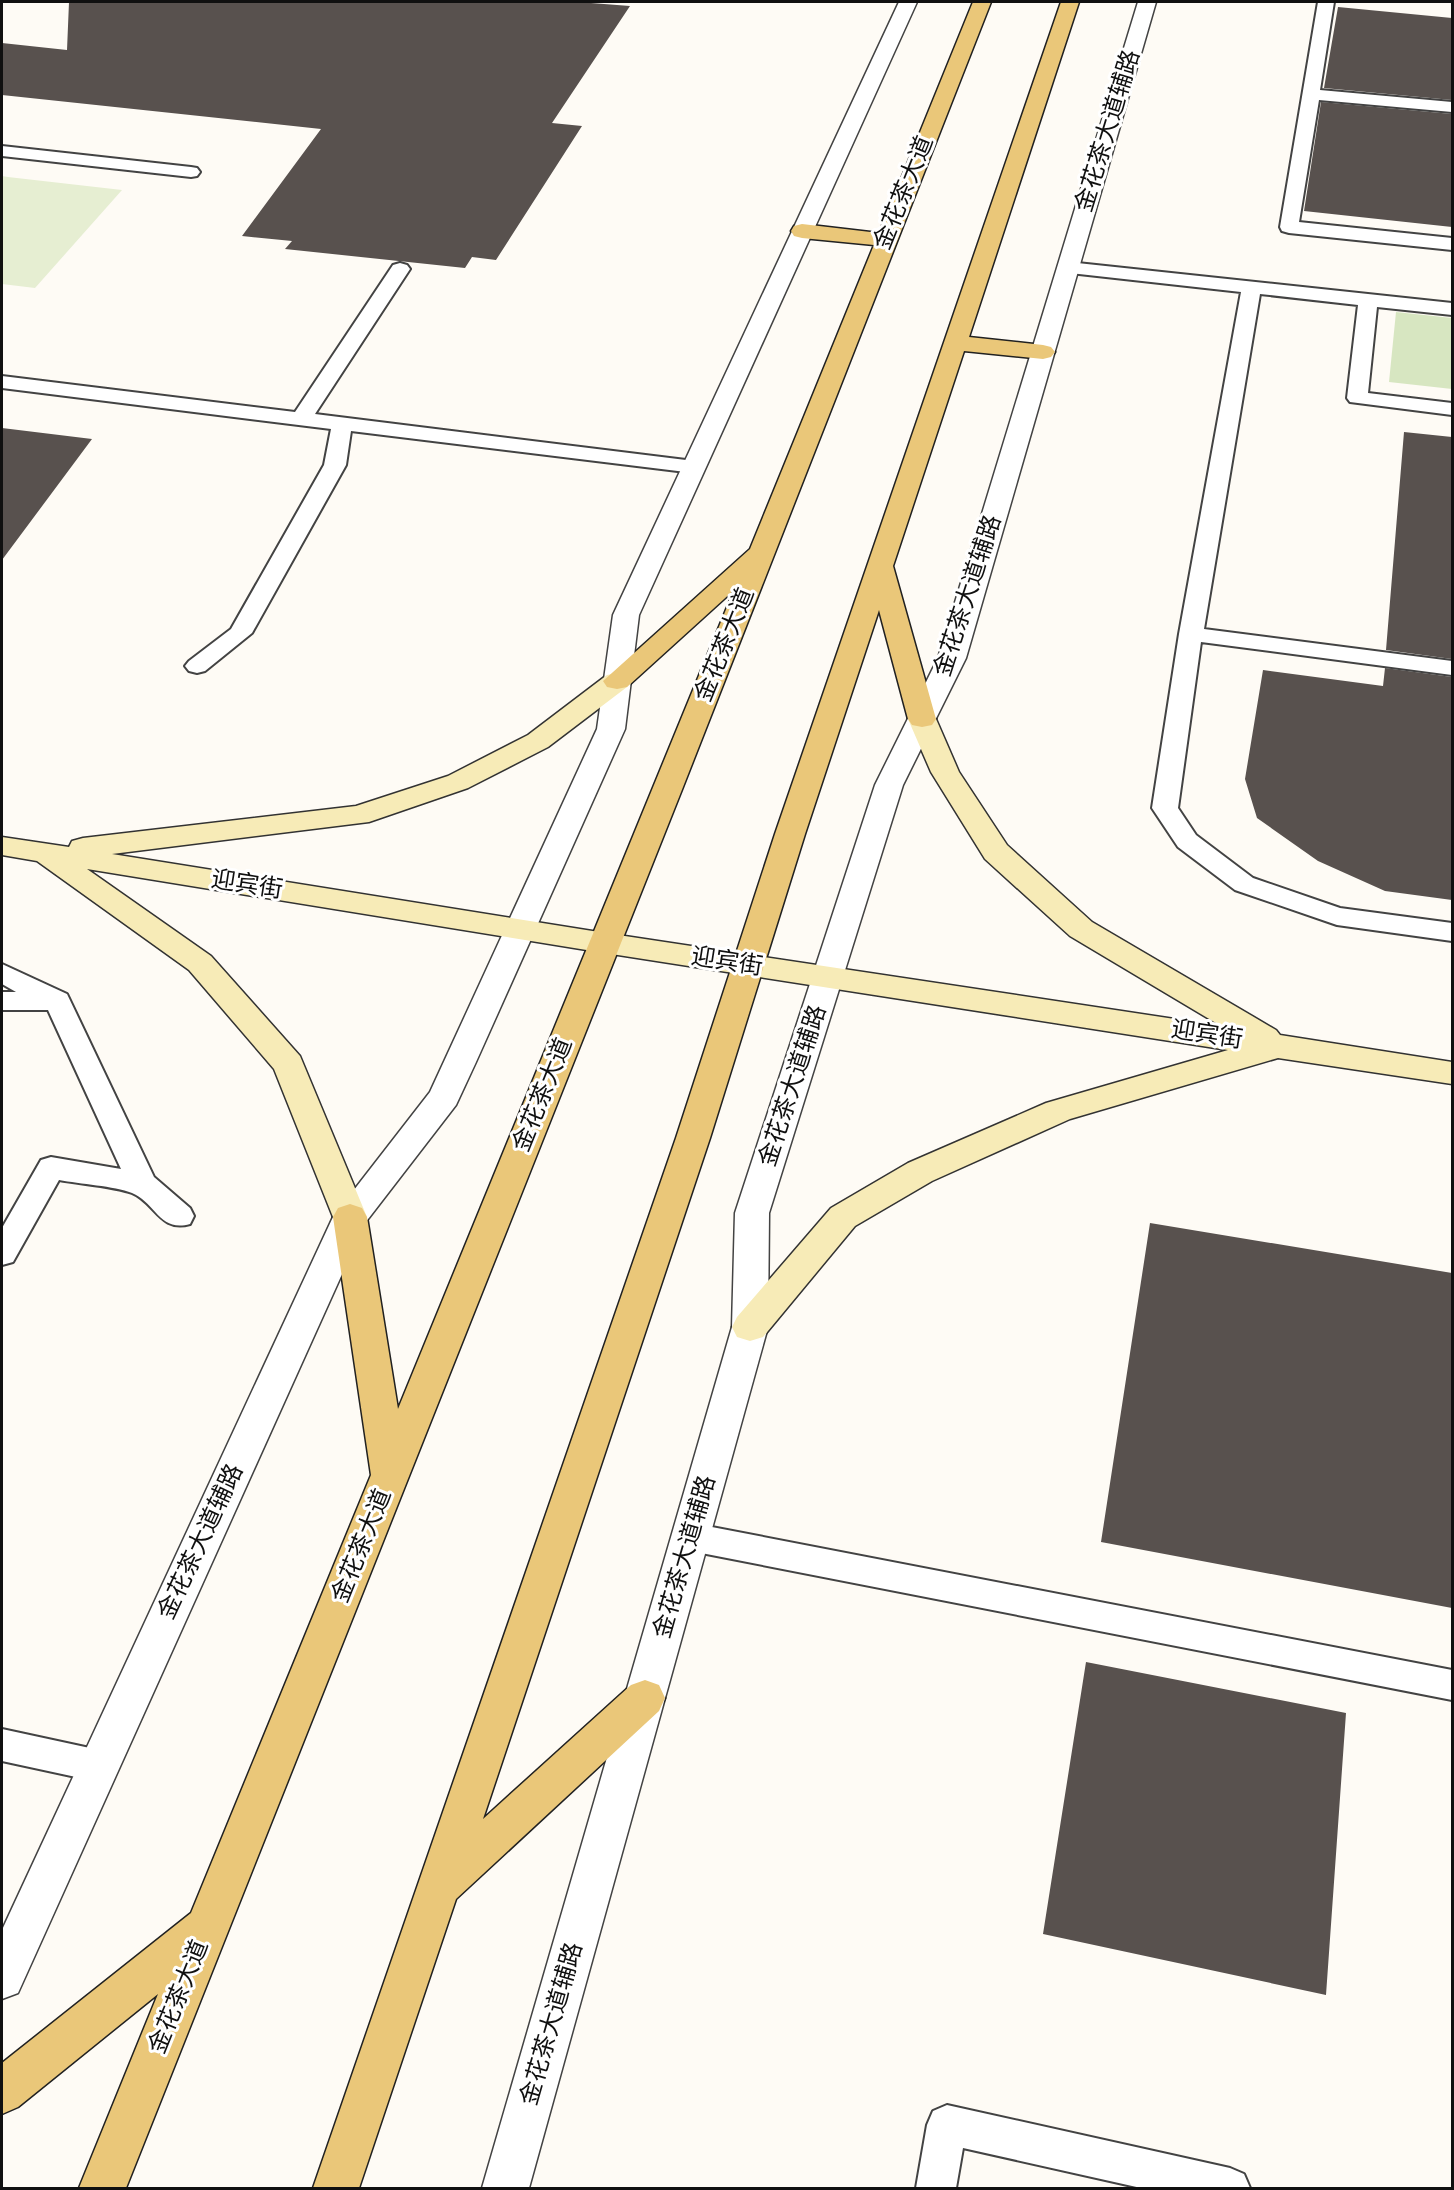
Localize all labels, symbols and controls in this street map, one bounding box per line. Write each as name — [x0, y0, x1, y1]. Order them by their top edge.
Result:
street label: 金花茶大道辅路 — [1066, 45, 1150, 217]
street label: 金花茶大道 — [865, 131, 943, 255]
street label: 金花茶大道辅路 — [925, 511, 1011, 681]
street label: 金花茶大道 — [686, 583, 764, 707]
street label: 迎宾街 — [209, 862, 285, 908]
street label: 迎宾街 — [689, 939, 765, 985]
street label: 金花茶大道辅路 — [750, 1001, 836, 1171]
street label: 迎宾街 — [1169, 1012, 1245, 1058]
street label: 金花茶大道 — [504, 1033, 582, 1157]
street label: 金花茶大道辅路 — [149, 1458, 253, 1626]
street label: 金花茶大道辅路 — [645, 1471, 725, 1643]
street label: 金花茶大道 — [323, 1484, 401, 1608]
street label: 金花茶大道 — [140, 1935, 218, 2059]
street label: 金花茶大道辅路 — [512, 1938, 592, 2110]

